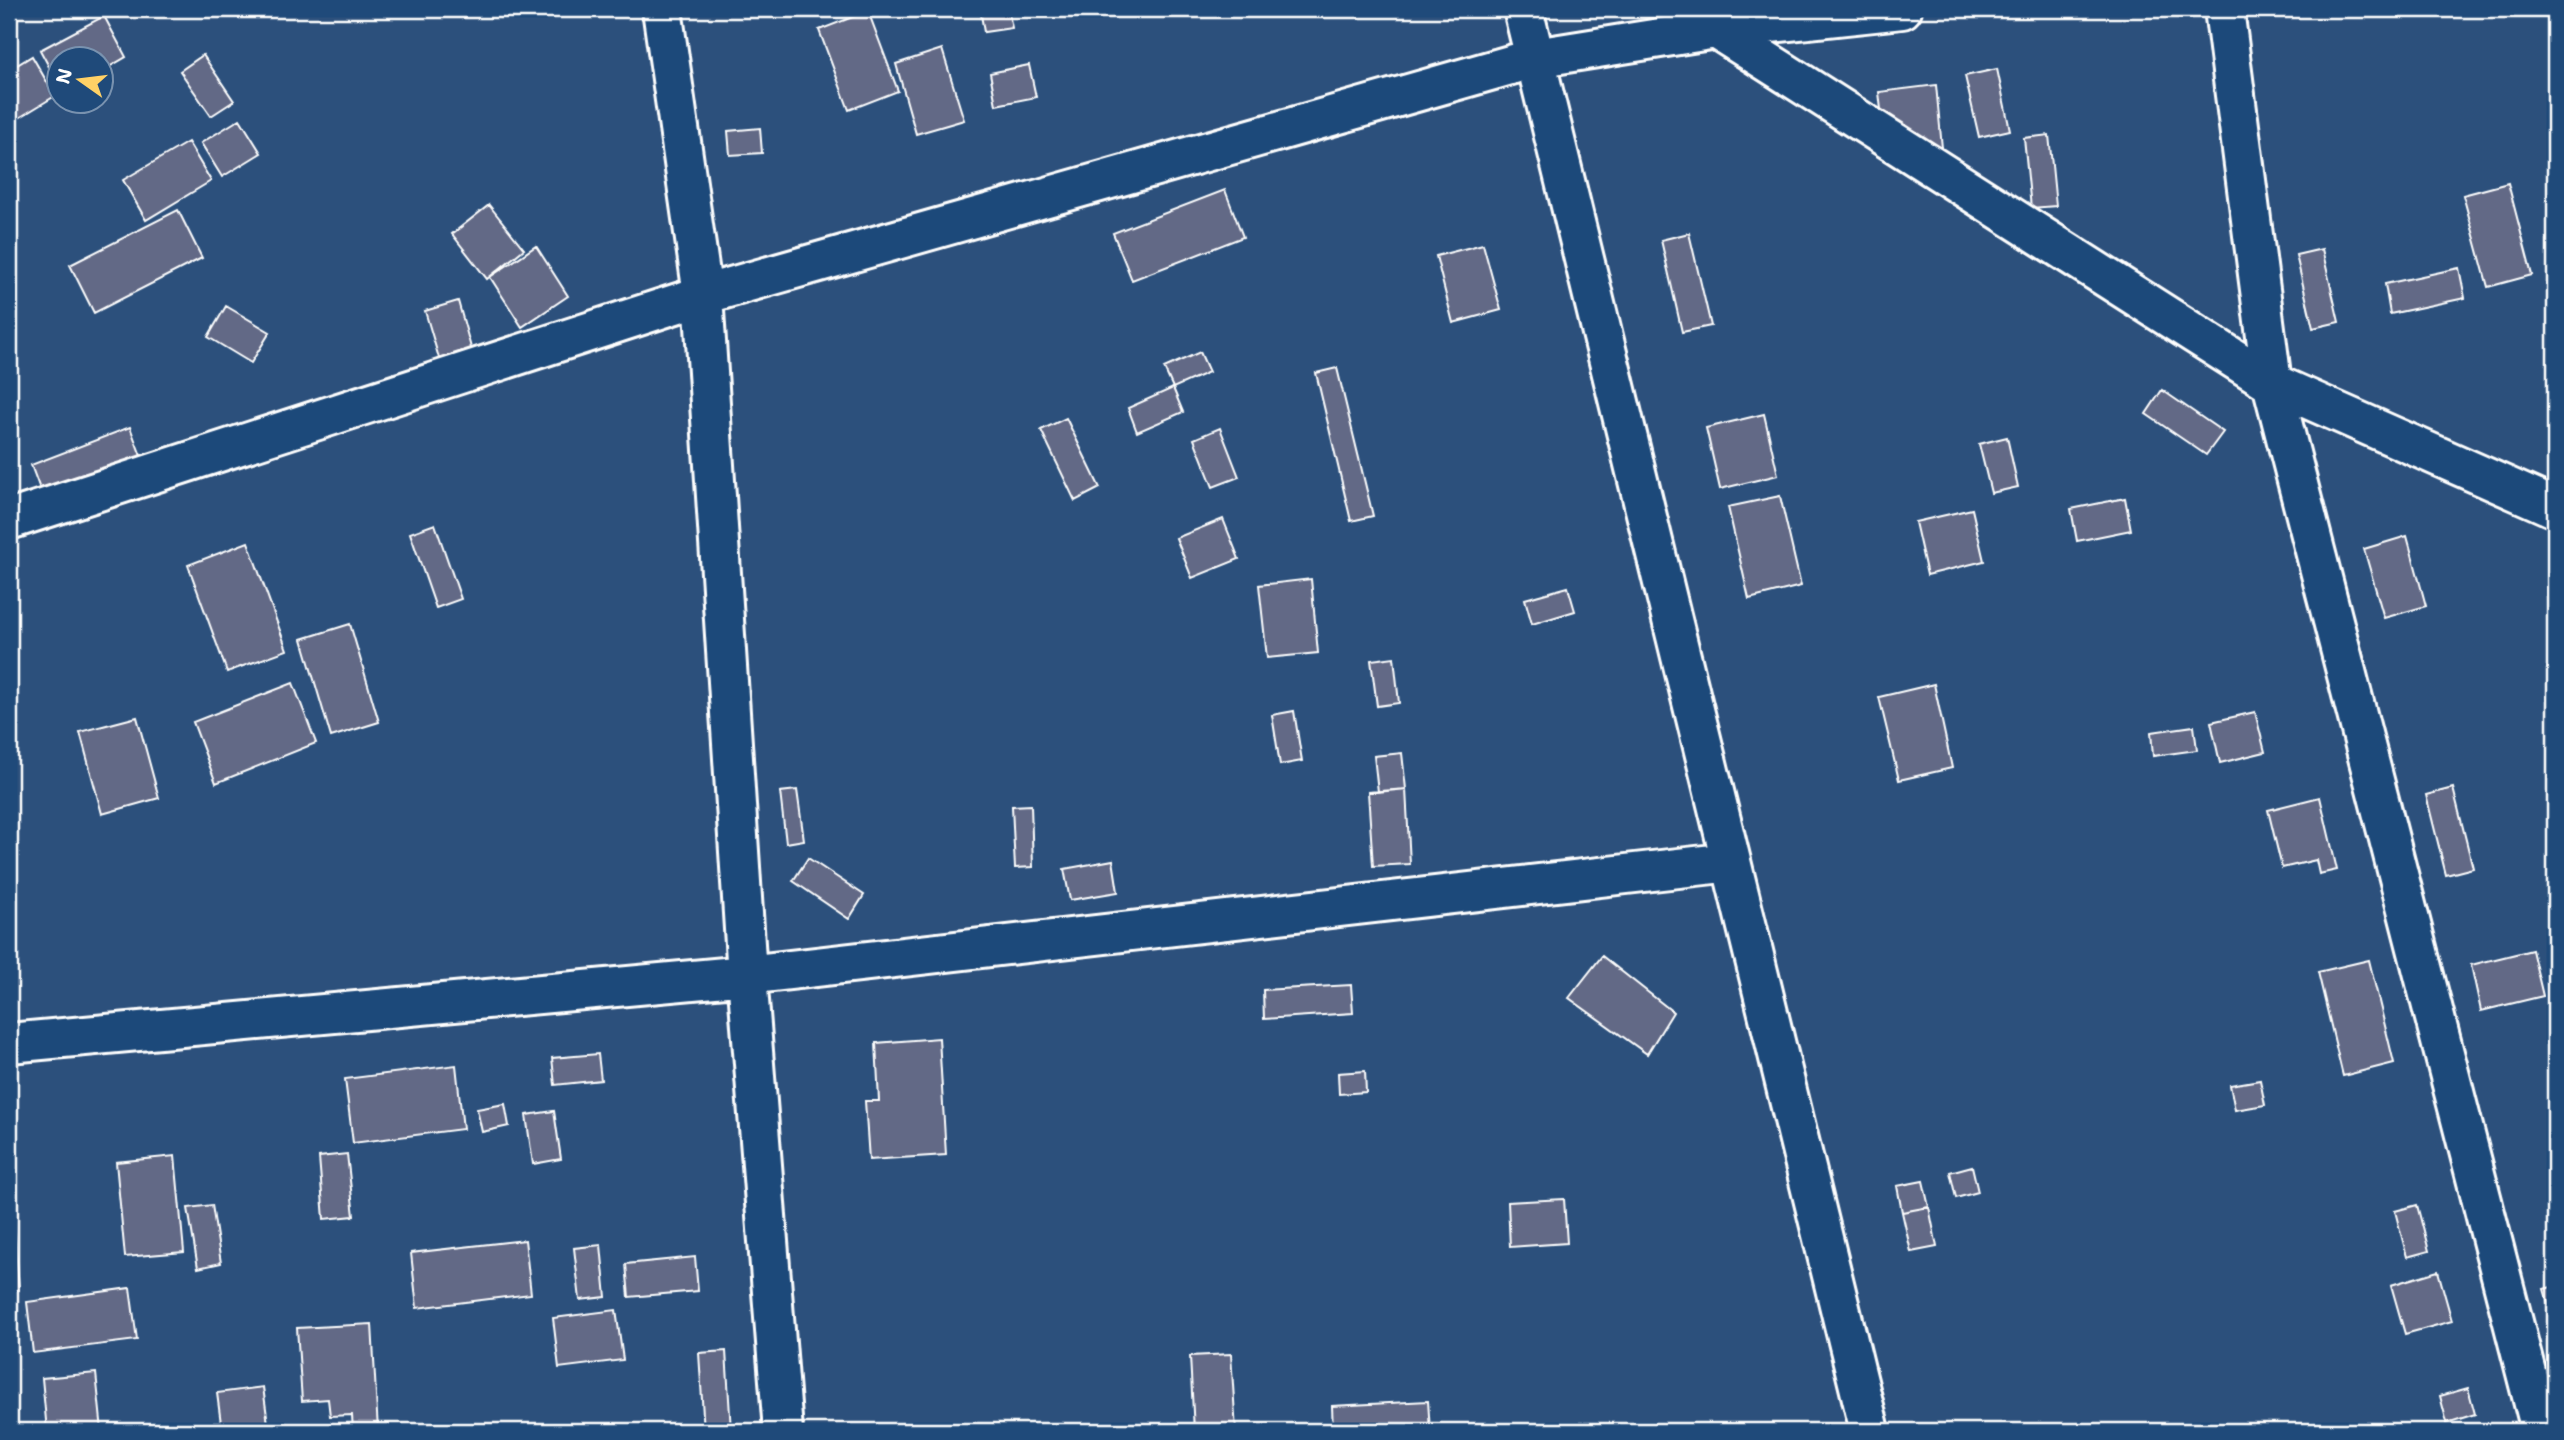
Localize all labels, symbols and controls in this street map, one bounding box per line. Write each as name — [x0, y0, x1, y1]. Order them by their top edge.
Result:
north arrow — [46, 46, 116, 116]
text: N — [50, 66, 78, 86]

